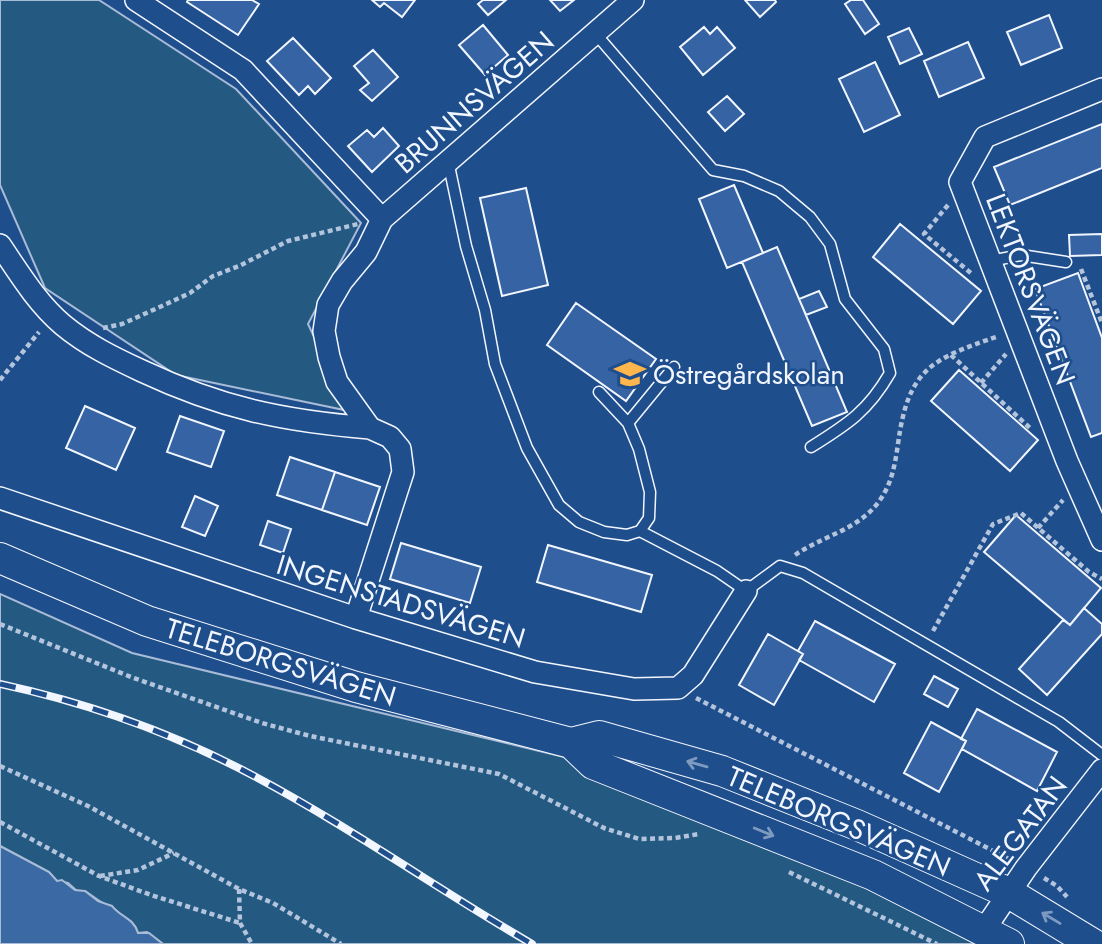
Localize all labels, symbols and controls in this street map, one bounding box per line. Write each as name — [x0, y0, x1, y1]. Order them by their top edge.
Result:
street label: BRUNNSVÄGEN — [386, 21, 563, 183]
street label: LEKTORSVÄGEN — [975, 188, 1086, 391]
place label: Östregårdskolan — [653, 354, 845, 395]
school or university icon: Östregårdskolan — [613, 357, 647, 391]
street label: INGENSTADSVÄGEN — [272, 544, 530, 659]
street label: TELEBORGSVÄGEN — [161, 608, 401, 717]
street label: TELEBORGSVÄGEN — [721, 756, 957, 887]
one-way arrow — [686, 757, 708, 770]
street label: ALEGATAN — [964, 767, 1077, 899]
one-way arrow — [753, 826, 775, 839]
one-way arrow — [1042, 911, 1062, 925]

